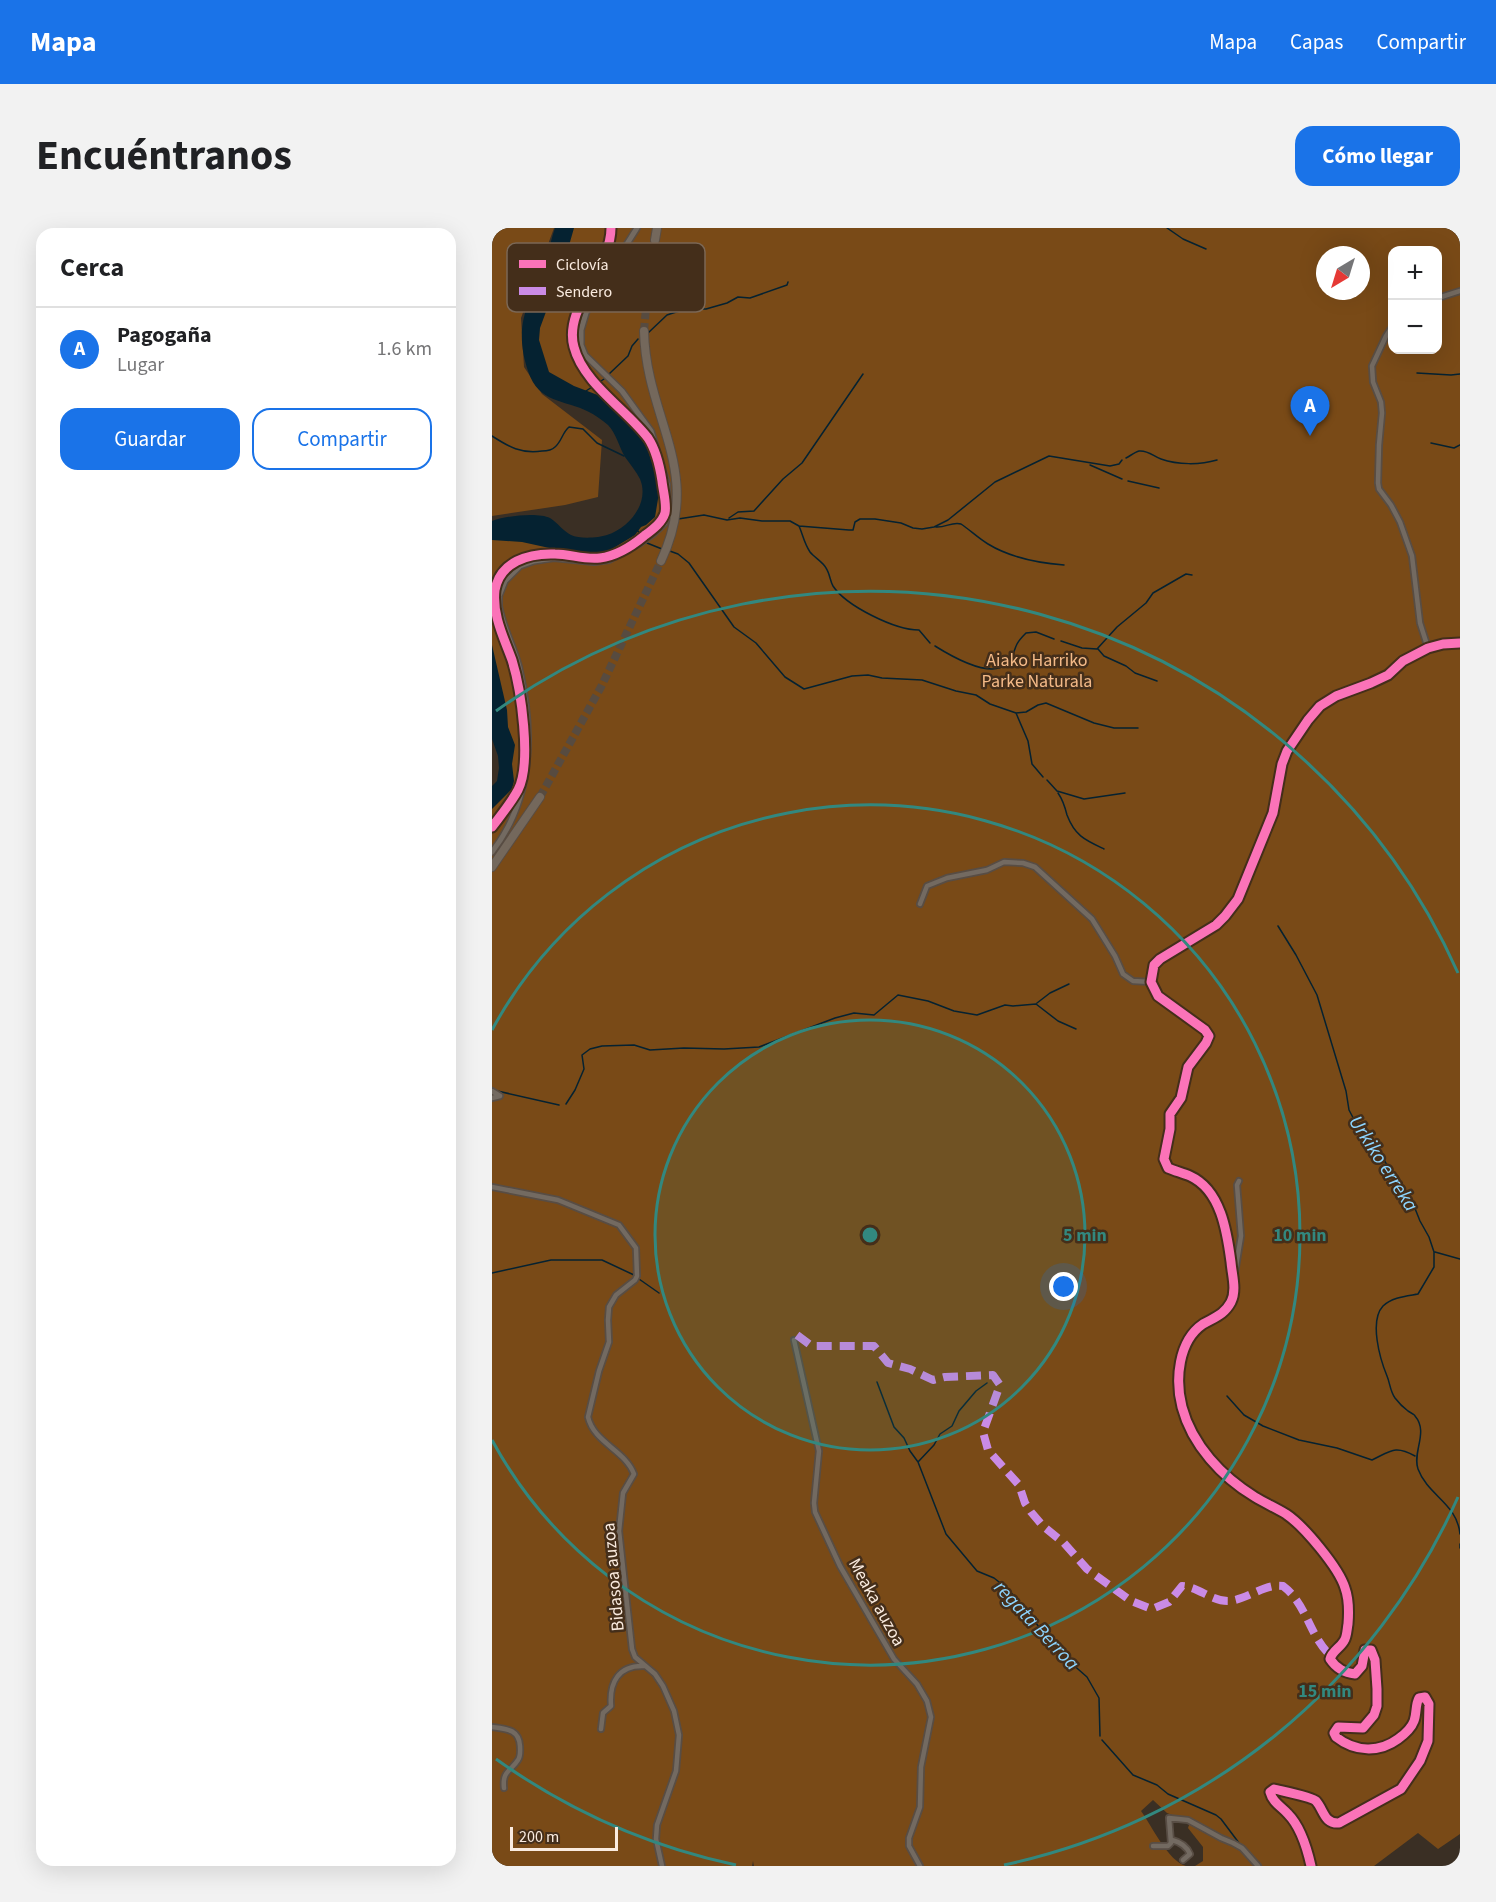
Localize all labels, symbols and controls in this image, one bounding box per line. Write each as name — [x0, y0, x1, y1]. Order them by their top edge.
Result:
text: Mapa — [30, 22, 97, 62]
text: Mapa — [1209, 27, 1257, 57]
text: Capas — [1290, 27, 1343, 57]
text: Compartir — [1376, 27, 1466, 57]
text: Encuéntranos — [36, 126, 292, 186]
button: Cómo llegar — [1295, 126, 1460, 186]
legend — [507, 243, 705, 312]
north arrow — [1316, 246, 1370, 300]
map controls — [1388, 246, 1442, 354]
button: + — [1388, 246, 1442, 300]
text: Cerca — [60, 249, 124, 286]
text: Ciclovía — [556, 254, 609, 276]
text: Sendero — [556, 281, 612, 303]
button: − — [1388, 300, 1442, 354]
text: Pagogaña — [117, 319, 212, 351]
text: A — [74, 335, 85, 363]
text: 1.6 km — [377, 335, 432, 363]
text: Lugar — [117, 351, 164, 379]
pin: A — [1290, 386, 1330, 436]
button: Guardar — [60, 408, 240, 470]
button: Compartir — [252, 408, 432, 470]
park label: Aiako Harriko Parke Naturala — [982, 648, 1092, 694]
water label: Urkiko erreka — [1342, 1110, 1425, 1217]
text: 5 min — [1063, 1223, 1107, 1248]
text: 10 min — [1273, 1223, 1327, 1248]
centre of rings — [860, 1225, 880, 1245]
your location — [1049, 1272, 1078, 1301]
street label: Bidasoa auzoa — [596, 1522, 631, 1632]
street label: Meaka auzoa — [842, 1554, 911, 1651]
water label: regata Berroa — [987, 1574, 1086, 1677]
text: 15 min — [1298, 1679, 1352, 1704]
scale bar — [510, 1824, 618, 1852]
text: 200 m — [519, 1826, 559, 1848]

